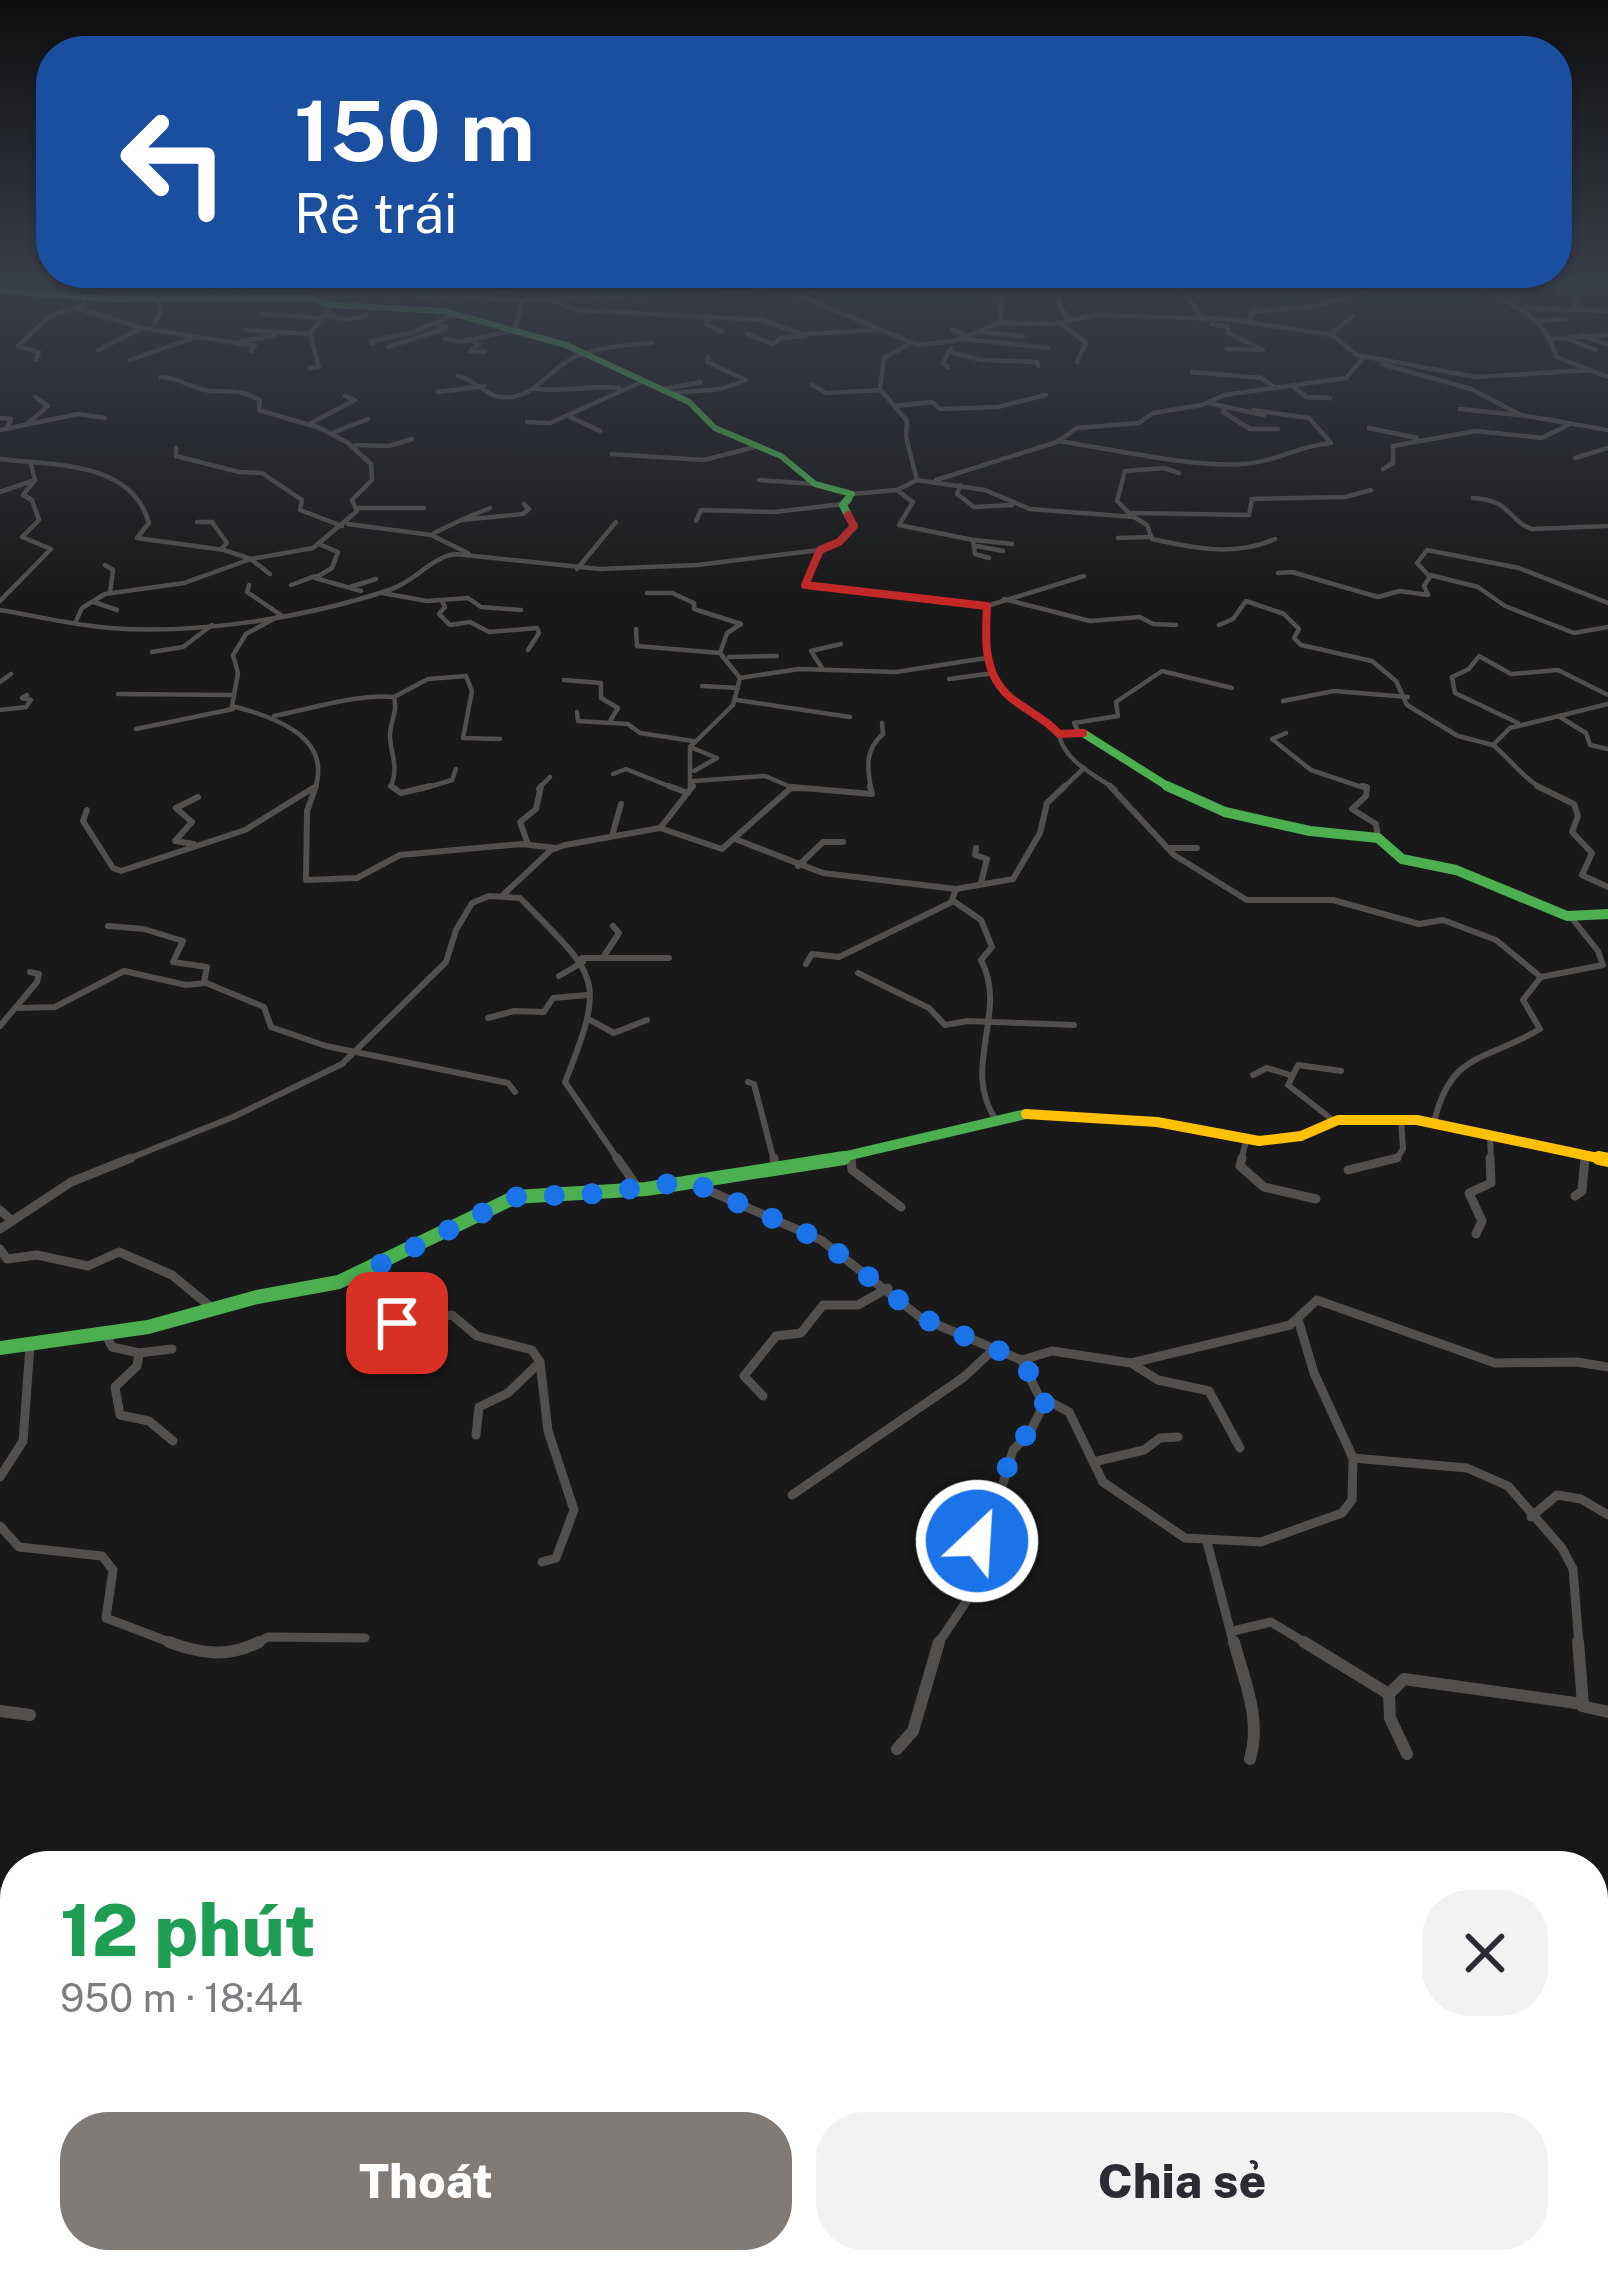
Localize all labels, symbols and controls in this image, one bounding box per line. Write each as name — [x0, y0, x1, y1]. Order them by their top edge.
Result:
text: 150 m — [294, 81, 535, 180]
icon: left — [96, 84, 252, 240]
text: Rẽ trái — [294, 182, 457, 245]
pin — [346, 1272, 448, 1374]
icon: arrive — [364, 1290, 430, 1356]
position arrow — [914, 1478, 1040, 1604]
text: 12 phút — [60, 1888, 316, 1972]
button: close — [1422, 1890, 1548, 2016]
text: 950 m · 18:44 — [60, 1975, 303, 2021]
button: Thoát — [60, 2112, 792, 2250]
button: Chia sẻ — [816, 2112, 1548, 2250]

